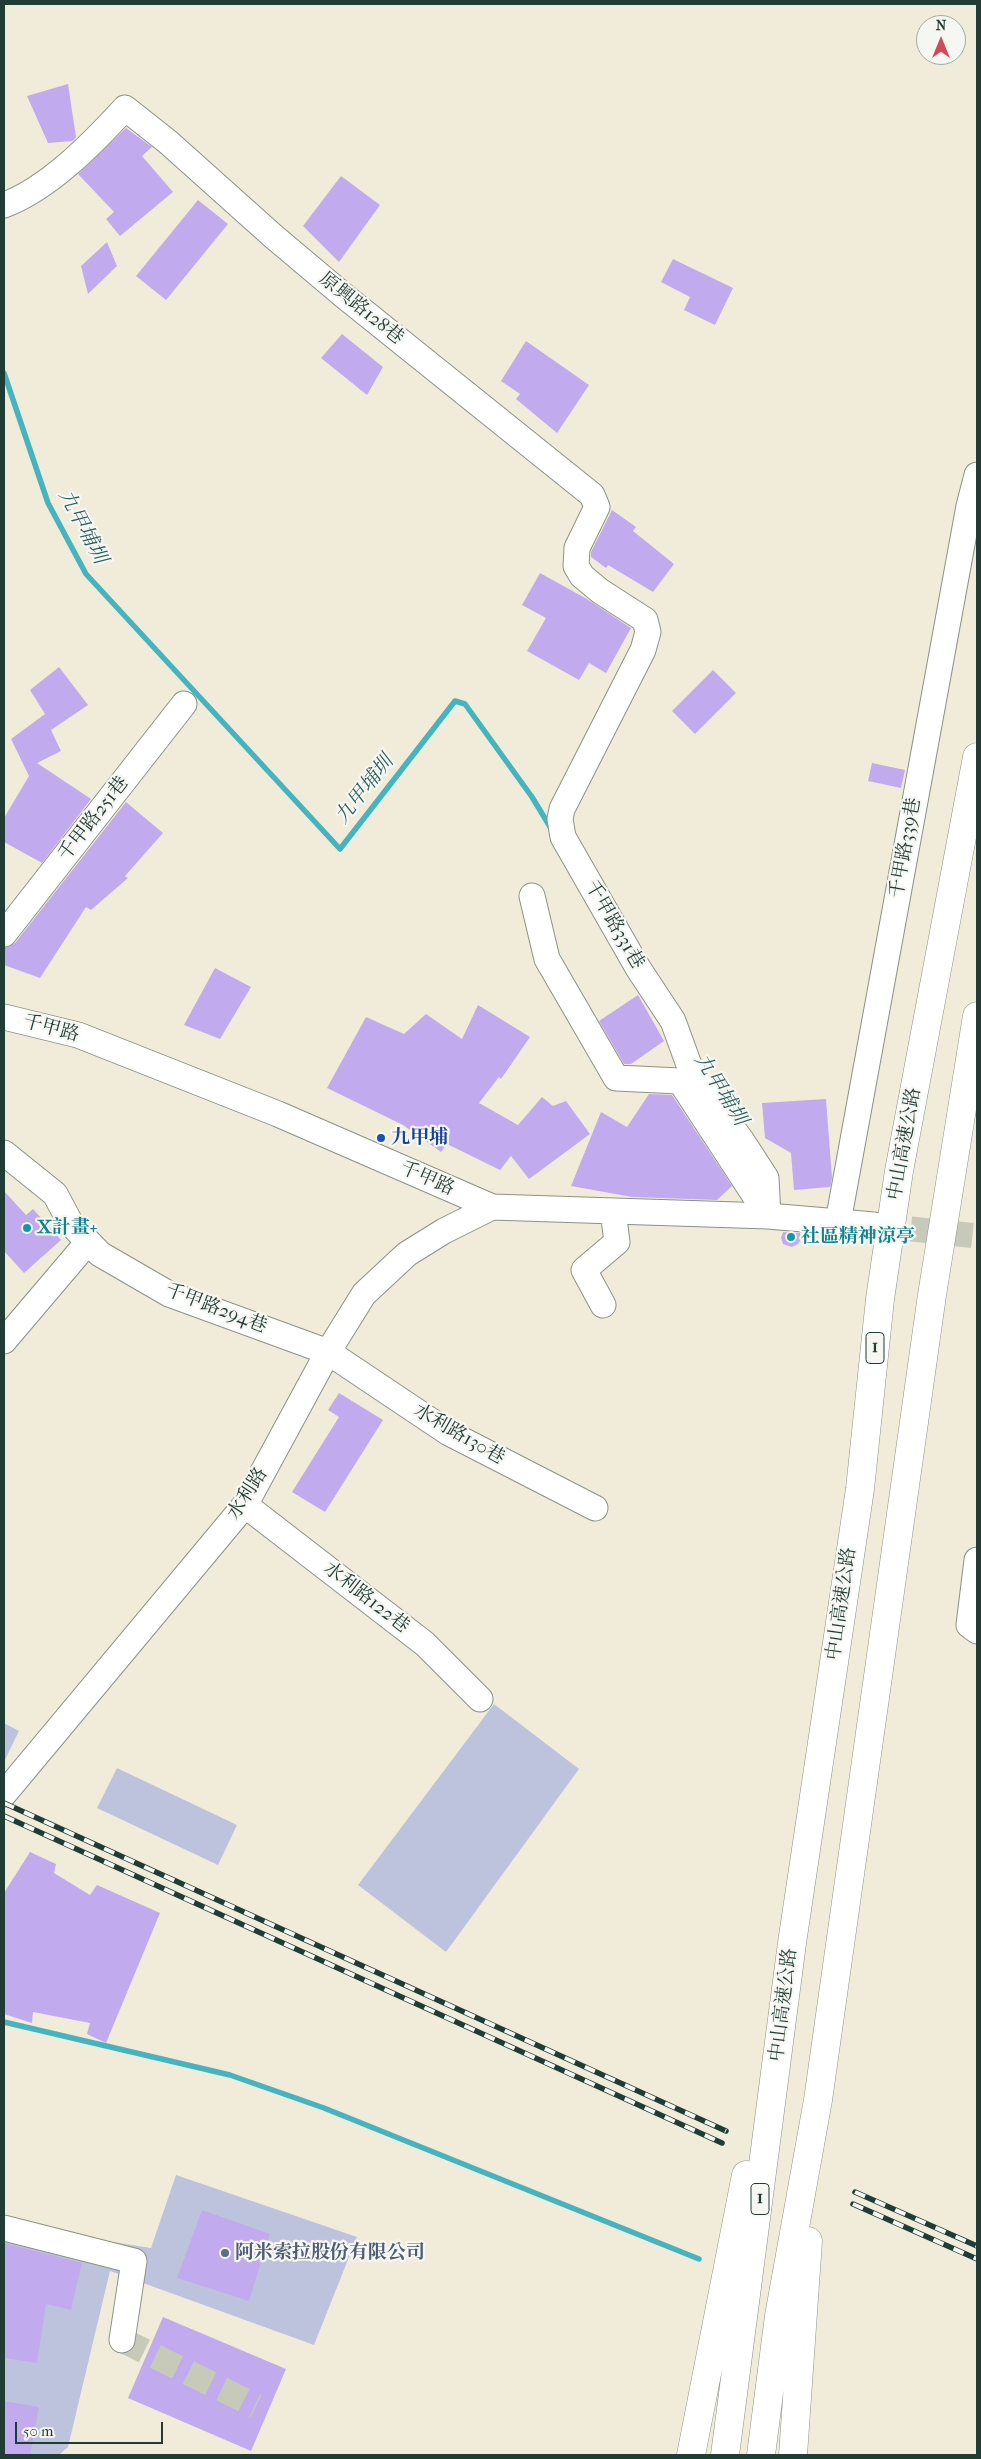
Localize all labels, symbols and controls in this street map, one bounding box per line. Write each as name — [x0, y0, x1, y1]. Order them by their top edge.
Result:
north arrow — [916, 15, 966, 65]
text: N — [936, 17, 946, 34]
street label: 原興路128巷 — [314, 268, 408, 350]
water label: 九甲埔圳 — [53, 486, 111, 568]
water label: 九甲埔圳 — [331, 751, 399, 829]
street label: 千甲路251巷 — [54, 772, 134, 866]
street label: 千甲路339巷 — [886, 796, 926, 900]
street label: 千甲路331巷 — [580, 877, 648, 973]
street label: 千甲路 — [21, 1011, 81, 1047]
water label: 九甲埔圳 — [689, 1050, 751, 1130]
street label: 中山高速公路 — [884, 1086, 926, 1202]
place label: 九甲埔 — [391, 1127, 448, 1149]
marker: 九甲埔 — [375, 1132, 387, 1144]
street label: 千甲路 — [396, 1157, 458, 1201]
place label: X計畫+ — [37, 1217, 97, 1239]
marker: X計畫+ — [21, 1222, 33, 1234]
place label: 社區精神涼亭 — [801, 1226, 915, 1248]
marker: 社區精神涼亭 — [785, 1231, 797, 1243]
street label: 千甲路294巷 — [162, 1279, 270, 1339]
road number: 1 — [866, 1332, 884, 1364]
street label: 水利路130巷 — [410, 1400, 508, 1470]
street label: 水利路 — [223, 1464, 273, 1524]
street label: 中山高速公路 — [823, 1546, 861, 1662]
street label: 水利路122巷 — [319, 1558, 413, 1638]
street label: 中山高速公路 — [766, 1947, 802, 2063]
road number: 1 — [751, 2184, 769, 2214]
place label: 阿米索拉股份有限公司 — [235, 2242, 425, 2264]
marker: 阿米索拉股份有限公司 — [219, 2247, 231, 2259]
scale bar — [18, 2412, 165, 2444]
text: 50 m — [23, 2422, 53, 2440]

